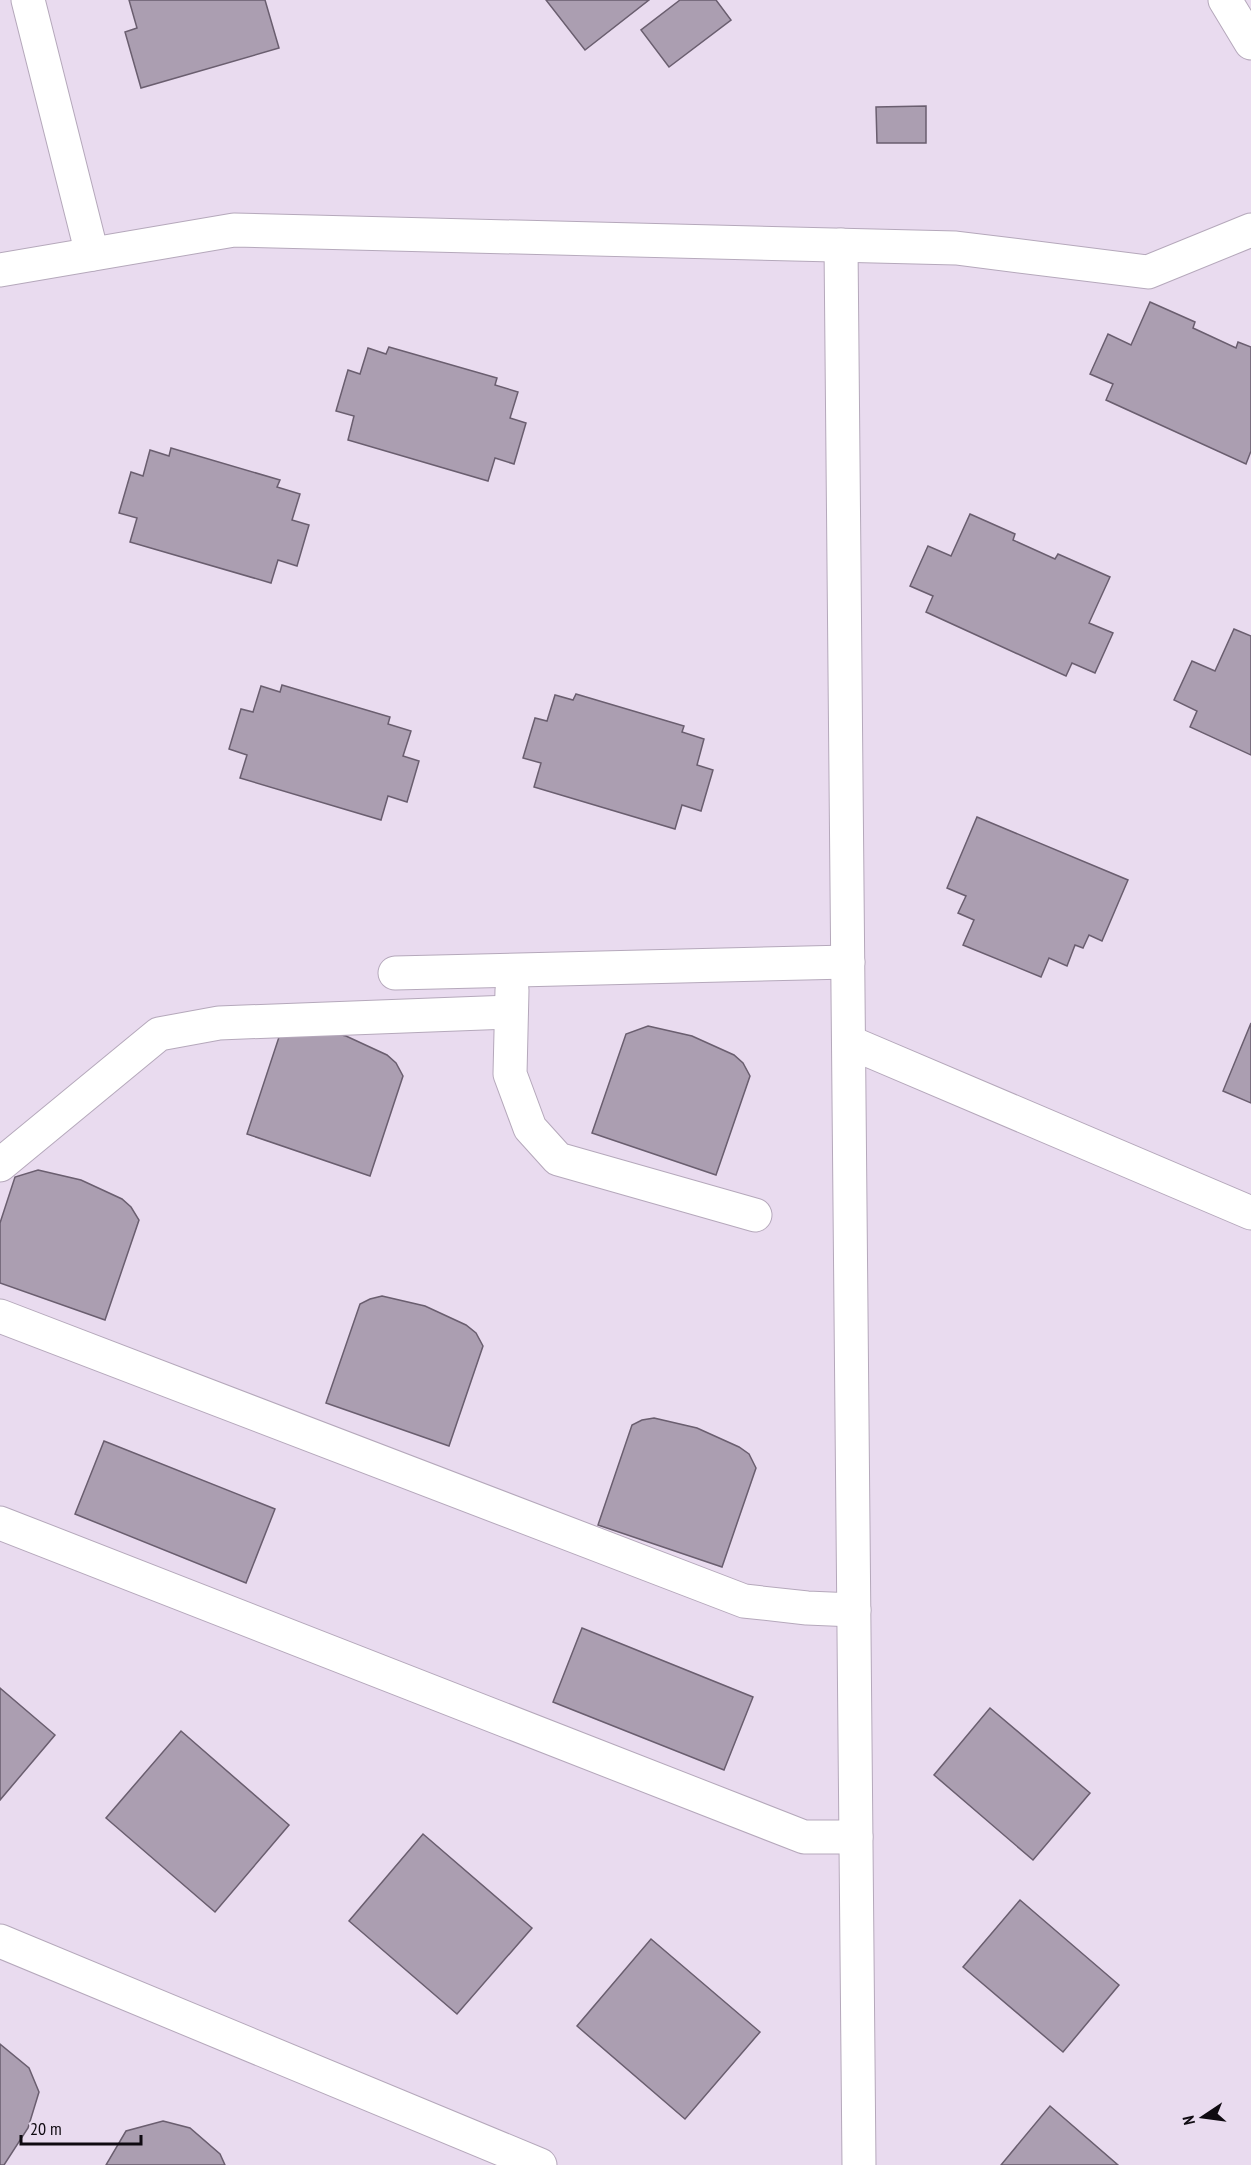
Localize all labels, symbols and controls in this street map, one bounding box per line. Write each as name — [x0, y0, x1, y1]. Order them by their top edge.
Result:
north arrow — [1173, 2087, 1233, 2147]
scale bar — [21, 2108, 141, 2146]
text: N — [1178, 2114, 1199, 2127]
text: 20 m — [30, 2117, 62, 2140]

